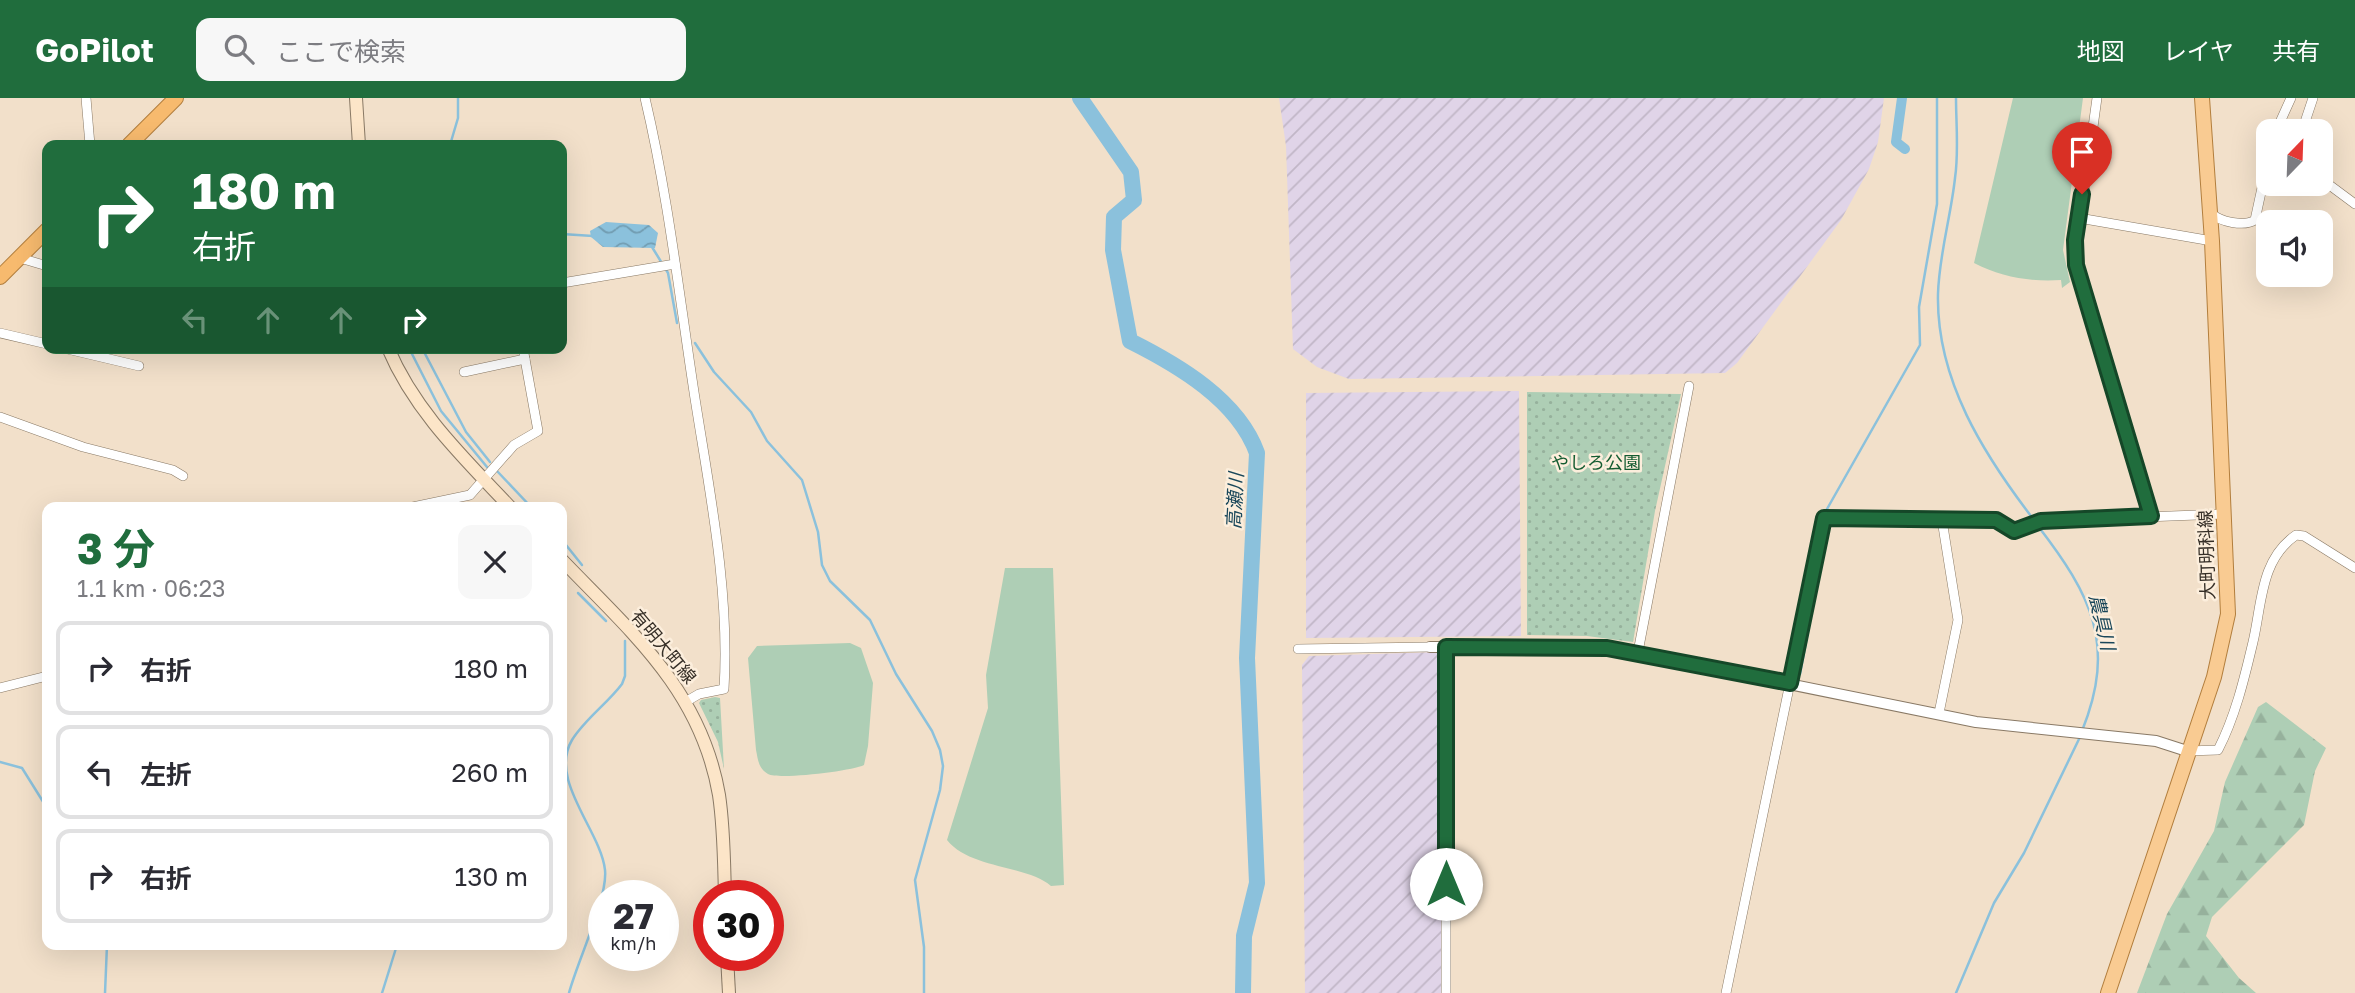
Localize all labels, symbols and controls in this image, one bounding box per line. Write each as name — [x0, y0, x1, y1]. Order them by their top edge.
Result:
search box — [196, 18, 686, 81]
text: GoPilot — [35, 30, 154, 69]
icon: search — [220, 30, 258, 68]
text: ここで検索 — [276, 36, 406, 67]
text: 地図 — [2077, 36, 2125, 65]
text: レイヤ — [2163, 36, 2234, 65]
text: 共有 — [2272, 36, 2320, 65]
north arrow — [2256, 119, 2333, 196]
map controls — [2256, 119, 2333, 287]
pin — [2052, 122, 2112, 194]
icon: arrive — [2063, 133, 2101, 171]
text: 180 m — [192, 161, 336, 220]
icon: right — [77, 168, 168, 259]
button: sound — [2256, 210, 2333, 287]
text: 右折 — [192, 227, 256, 265]
icon: left — [176, 301, 214, 339]
icon: ahead — [249, 301, 287, 339]
icon: ahead — [322, 301, 360, 339]
icon: right — [395, 301, 433, 339]
park label: やしろ公園 — [1551, 451, 1641, 473]
water label: 高瀬川 — [1221, 470, 1247, 530]
street label: 大町明科線 — [2193, 510, 2219, 600]
text: 3 分 — [77, 523, 155, 573]
button: close — [458, 525, 532, 599]
text: 1.1 km · 06:23 — [77, 574, 226, 602]
water label: 農具川 — [2085, 592, 2121, 654]
street label: 有明大町線 — [627, 604, 701, 688]
icon: right — [81, 649, 119, 687]
text: 180 m — [454, 653, 528, 684]
text: 右折 — [140, 655, 192, 686]
icon: left — [81, 753, 119, 791]
text: 260 m — [452, 757, 528, 788]
text: 左折 — [140, 759, 192, 790]
position arrow — [1409, 847, 1483, 921]
icon: right — [81, 857, 119, 895]
text: 130 m — [455, 861, 528, 892]
text: 右折 — [140, 863, 192, 894]
speed limit sign: 30 — [693, 880, 784, 971]
text: 27 — [613, 895, 654, 937]
text: km/h — [611, 932, 656, 954]

